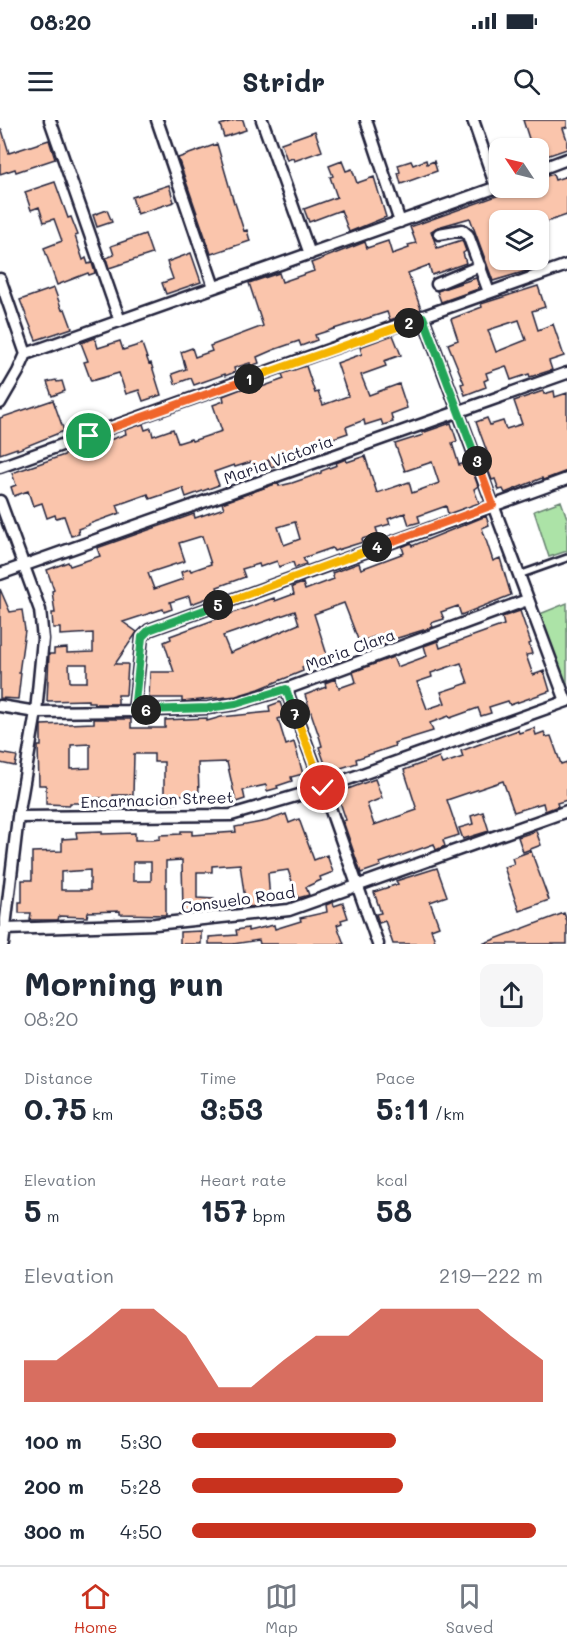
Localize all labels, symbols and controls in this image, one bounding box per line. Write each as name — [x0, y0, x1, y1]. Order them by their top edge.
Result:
text: 08:20 — [30, 7, 91, 36]
text: Stridr — [242, 64, 325, 99]
icon: menu — [24, 65, 57, 98]
icon: search — [510, 65, 543, 98]
north arrow — [489, 138, 549, 198]
map controls — [489, 138, 549, 270]
button: layers — [489, 210, 549, 270]
pin: 2 — [394, 308, 424, 338]
text: 2 — [405, 312, 413, 333]
pin: 1 — [234, 364, 264, 394]
text: 1 — [245, 368, 253, 389]
pin — [63, 410, 114, 461]
icon: arrive — [72, 419, 105, 452]
street label: Maria Victoria — [220, 430, 336, 488]
pin: 3 — [462, 446, 492, 476]
text: 3 — [472, 450, 482, 471]
pin: 4 — [362, 532, 392, 562]
text: 4 — [372, 536, 382, 557]
pin: 5 — [203, 590, 233, 620]
text: 5 — [213, 594, 223, 615]
street label: Maria Clara — [302, 623, 398, 675]
pin: 6 — [131, 695, 161, 725]
text: 6 — [141, 699, 151, 720]
pin: 7 — [280, 699, 310, 729]
text: 7 — [291, 703, 299, 724]
pin — [297, 762, 348, 813]
icon: check — [306, 771, 339, 804]
street label: Encarnacion Street — [80, 786, 234, 812]
street label: Consuelo Road — [180, 881, 296, 917]
text: Morning run — [24, 961, 224, 1004]
button: share — [480, 964, 543, 1027]
text: 08:20 — [24, 1005, 78, 1031]
text: Distance — [24, 1067, 93, 1088]
text: Time — [200, 1067, 236, 1088]
text: Pace — [376, 1067, 415, 1088]
text: 0.75 — [24, 1088, 87, 1128]
text: 3:53 — [200, 1088, 263, 1128]
text: 5:11 — [376, 1088, 430, 1128]
text: km — [87, 1103, 113, 1124]
text: /km — [430, 1103, 464, 1124]
text: Elevation — [24, 1169, 96, 1190]
text: Heart rate — [200, 1169, 286, 1190]
text: kcal — [376, 1169, 408, 1190]
text: 5 — [24, 1190, 42, 1230]
text: 157 — [200, 1190, 248, 1230]
text: 58 — [376, 1190, 412, 1230]
text: m — [42, 1205, 59, 1226]
text: bpm — [248, 1205, 285, 1226]
text: Elevation — [24, 1262, 114, 1288]
text: 219–222 m — [439, 1262, 543, 1288]
text: 100 m — [24, 1428, 82, 1454]
text: 5:30 — [120, 1428, 162, 1454]
text: 200 m — [24, 1473, 84, 1499]
text: 5:28 — [120, 1473, 161, 1499]
text: 300 m — [24, 1518, 85, 1544]
text: 4:50 — [120, 1518, 162, 1544]
tab: Home — [74, 1580, 117, 1637]
tab: Map — [265, 1580, 298, 1637]
tab: Saved — [446, 1580, 493, 1637]

